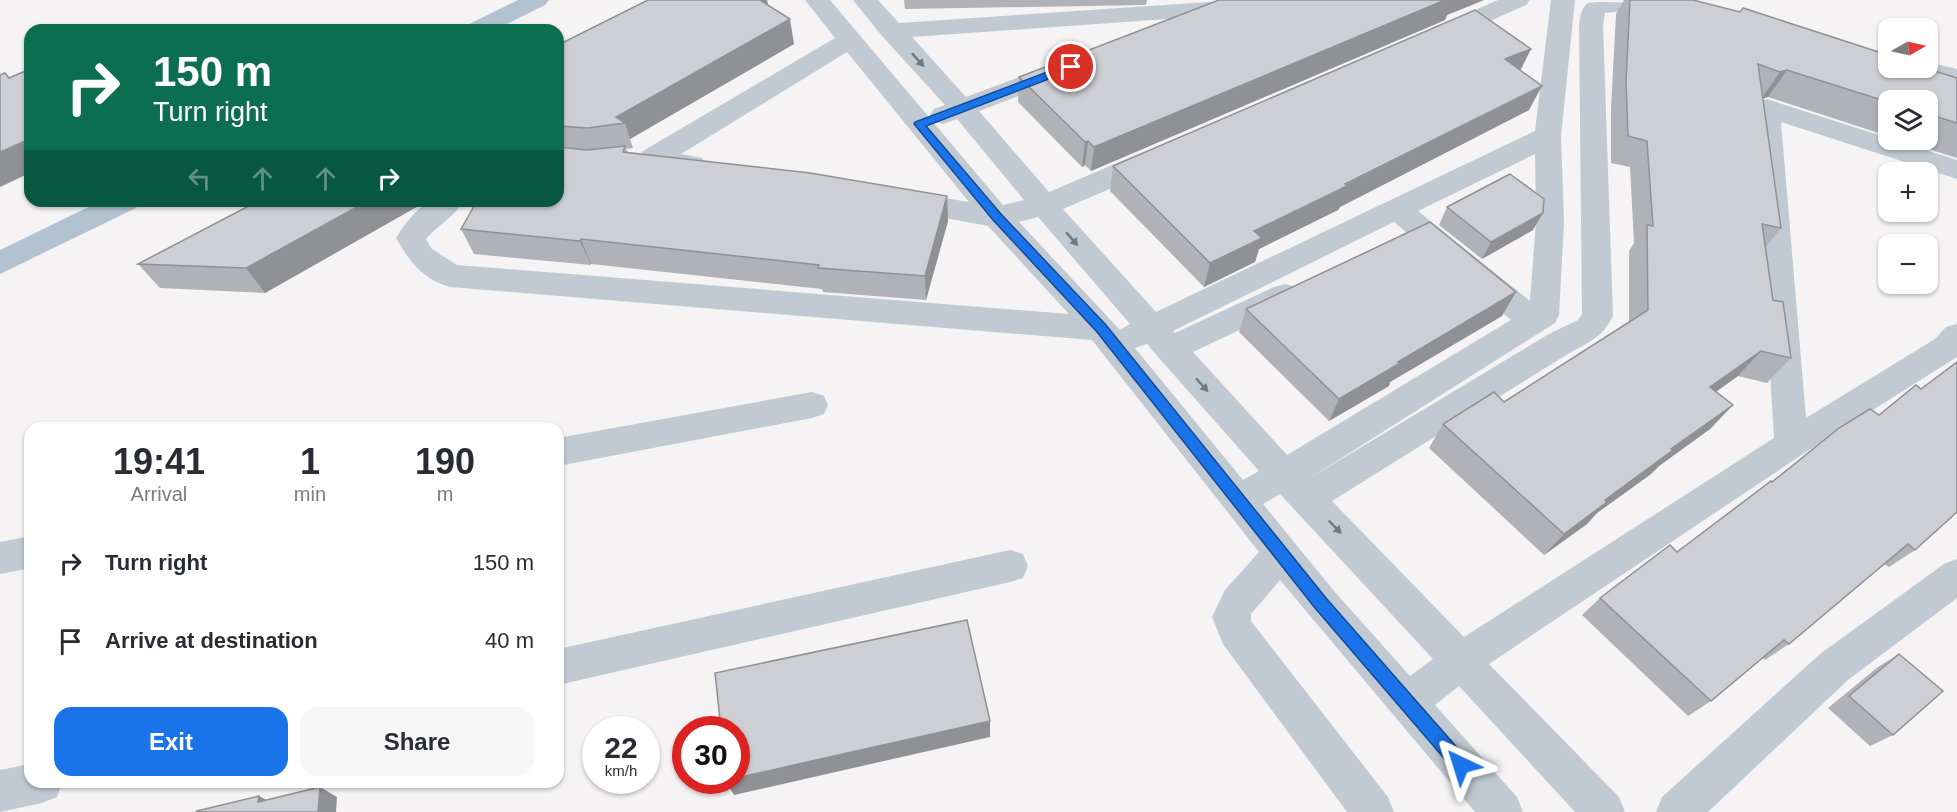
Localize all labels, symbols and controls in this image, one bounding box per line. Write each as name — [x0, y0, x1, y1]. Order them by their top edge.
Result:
north arrow — [1878, 18, 1938, 78]
map controls — [1878, 18, 1938, 294]
pin — [1045, 41, 1096, 92]
icon: right — [54, 48, 132, 126]
text: 150 m — [153, 48, 272, 95]
icon: arrive — [1054, 50, 1087, 83]
one-way arrow — [911, 52, 924, 67]
button: layers — [1878, 90, 1938, 150]
text: Turn right — [153, 97, 268, 127]
icon: left — [183, 162, 216, 195]
icon: ahead — [246, 162, 279, 195]
icon: ahead — [309, 162, 342, 195]
icon: right — [372, 162, 405, 195]
button: + — [1878, 162, 1938, 222]
one-way arrow — [1065, 232, 1079, 247]
button: − — [1878, 234, 1938, 294]
one-way arrow — [1195, 377, 1208, 392]
text: 19:41 — [113, 441, 205, 482]
text: 1 — [300, 441, 320, 482]
text: 190 — [415, 441, 475, 482]
text: Arrival — [131, 483, 187, 505]
text: min — [294, 483, 326, 505]
text: m — [437, 483, 453, 505]
one-way arrow — [1328, 520, 1342, 534]
icon: right — [54, 547, 87, 580]
text: Turn right — [105, 550, 207, 575]
text: 150 m — [473, 550, 534, 575]
icon: arrive — [54, 625, 87, 658]
text: Arrive at destination — [105, 628, 318, 653]
text: 40 m — [485, 628, 534, 653]
button: Exit — [54, 707, 288, 776]
button: Share — [300, 707, 534, 776]
speed limit sign: 30 — [672, 716, 750, 794]
text: 22 — [604, 731, 638, 764]
position arrow — [1429, 733, 1493, 797]
text: km/h — [605, 762, 637, 779]

